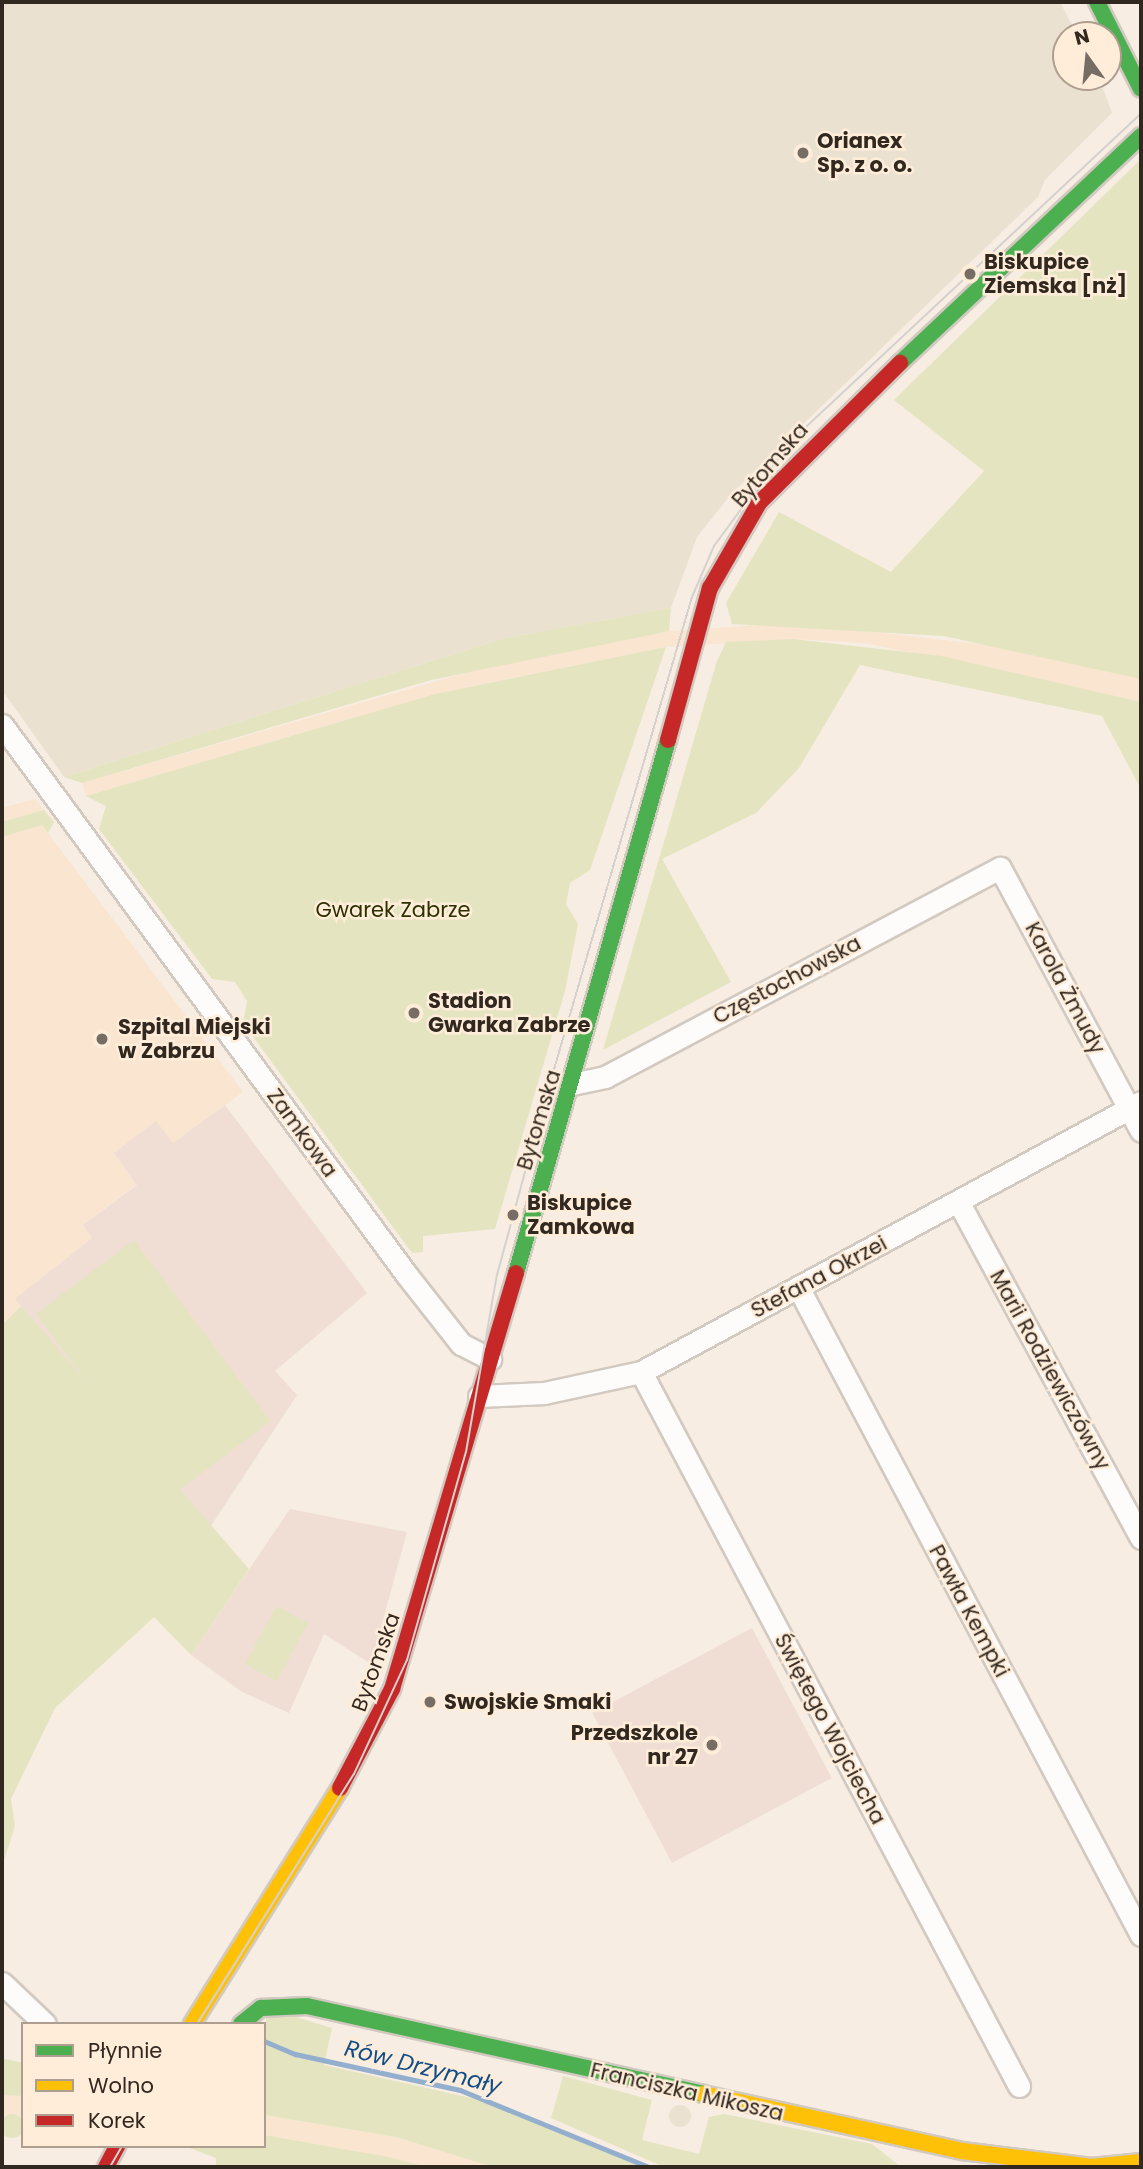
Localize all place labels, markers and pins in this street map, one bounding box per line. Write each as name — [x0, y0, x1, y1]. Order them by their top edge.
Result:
place label: Orianex Sp. z o. o. — [817, 128, 912, 178]
marker: Orianex Sp. z o. o. — [795, 145, 811, 161]
place label: Biskupice Ziemska [nż] — [984, 249, 1127, 299]
marker: Biskupice Ziemska [nż] — [962, 266, 978, 282]
place label: Stadion Gwarka Zabrze — [428, 988, 590, 1038]
marker: Stadion Gwarka Zabrze — [406, 1005, 422, 1021]
place label: Szpital Miejski w Zabrzu — [118, 1014, 271, 1064]
marker: Szpital Miejski w Zabrzu — [92, 1029, 112, 1049]
place label: Biskupice Zamkowa — [527, 1190, 635, 1240]
marker: Biskupice Zamkowa — [505, 1207, 521, 1223]
place label: Swojskie Smaki — [444, 1689, 612, 1715]
marker: Swojskie Smaki — [422, 1694, 438, 1710]
place label: Przedszkole nr 27 — [571, 1720, 698, 1770]
marker: Przedszkole nr 27 — [704, 1737, 720, 1753]

